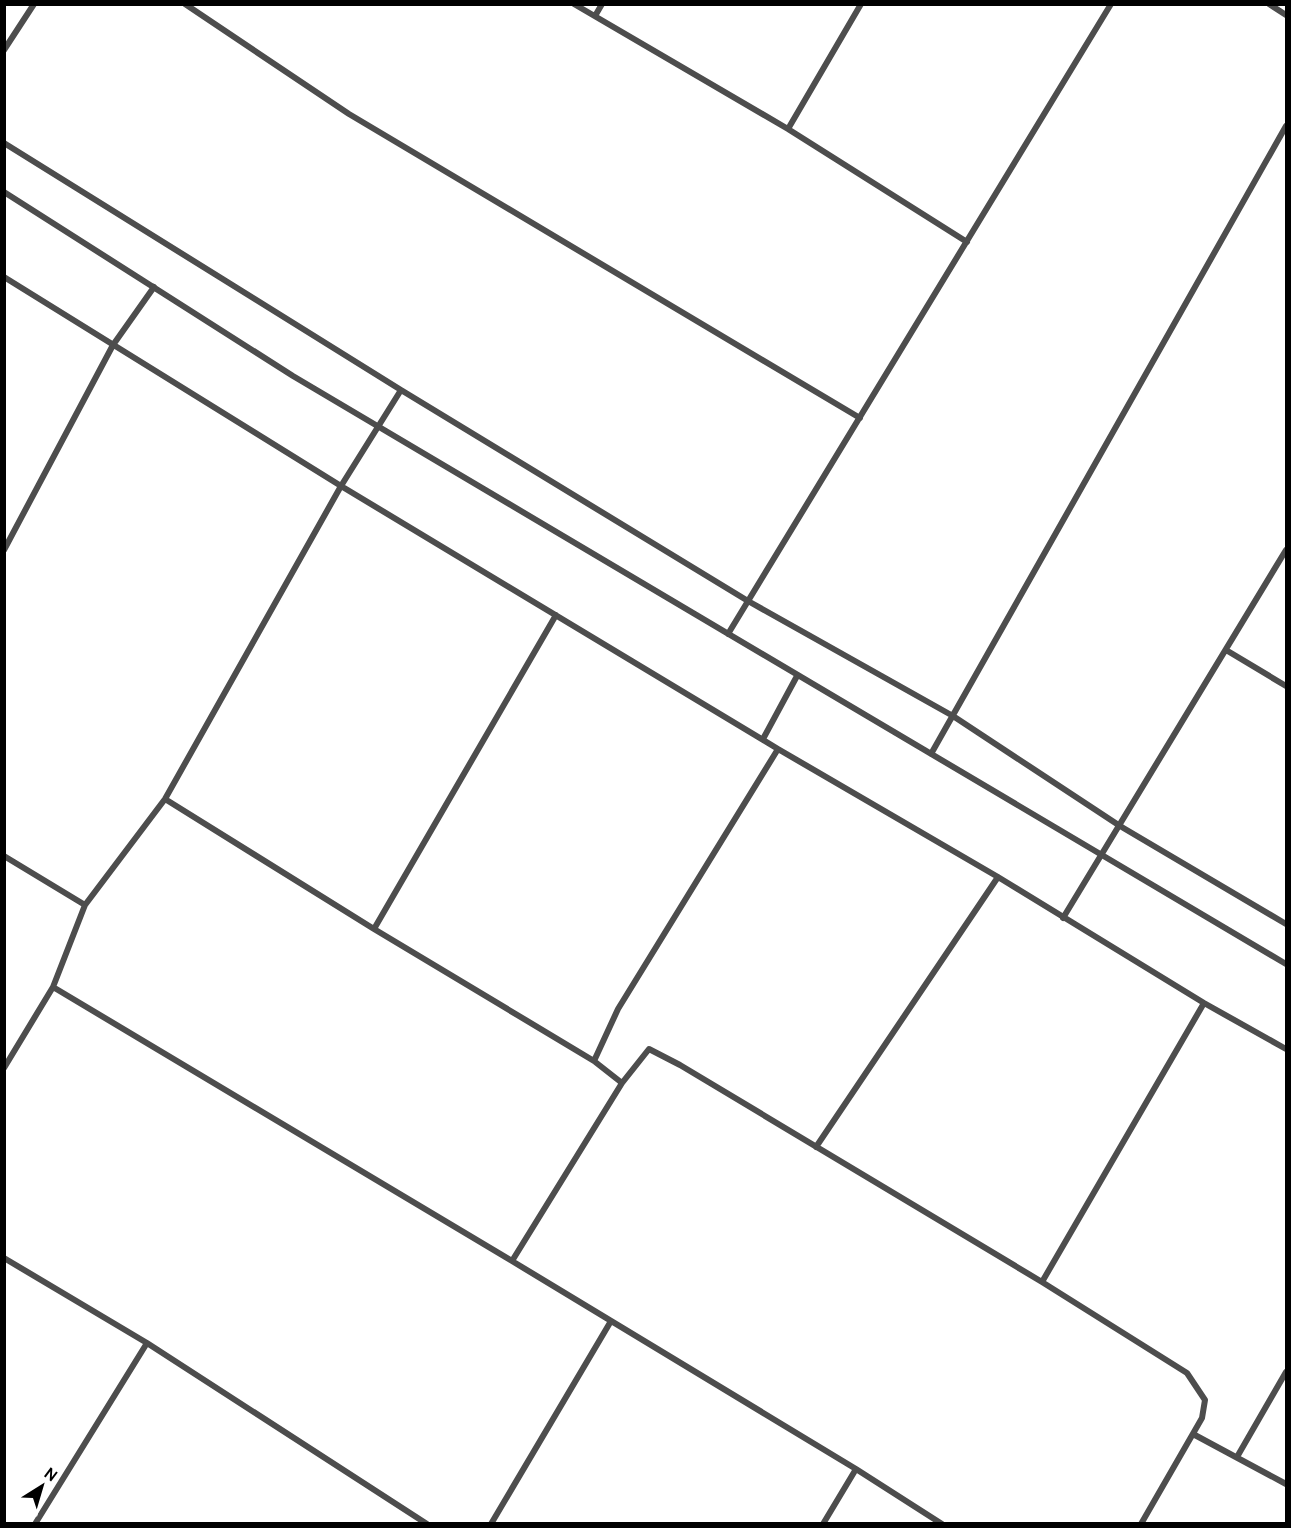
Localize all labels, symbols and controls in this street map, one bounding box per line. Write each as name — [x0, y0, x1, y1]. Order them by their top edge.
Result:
north arrow — [12, 1456, 72, 1516]
text: N — [40, 1463, 61, 1485]

